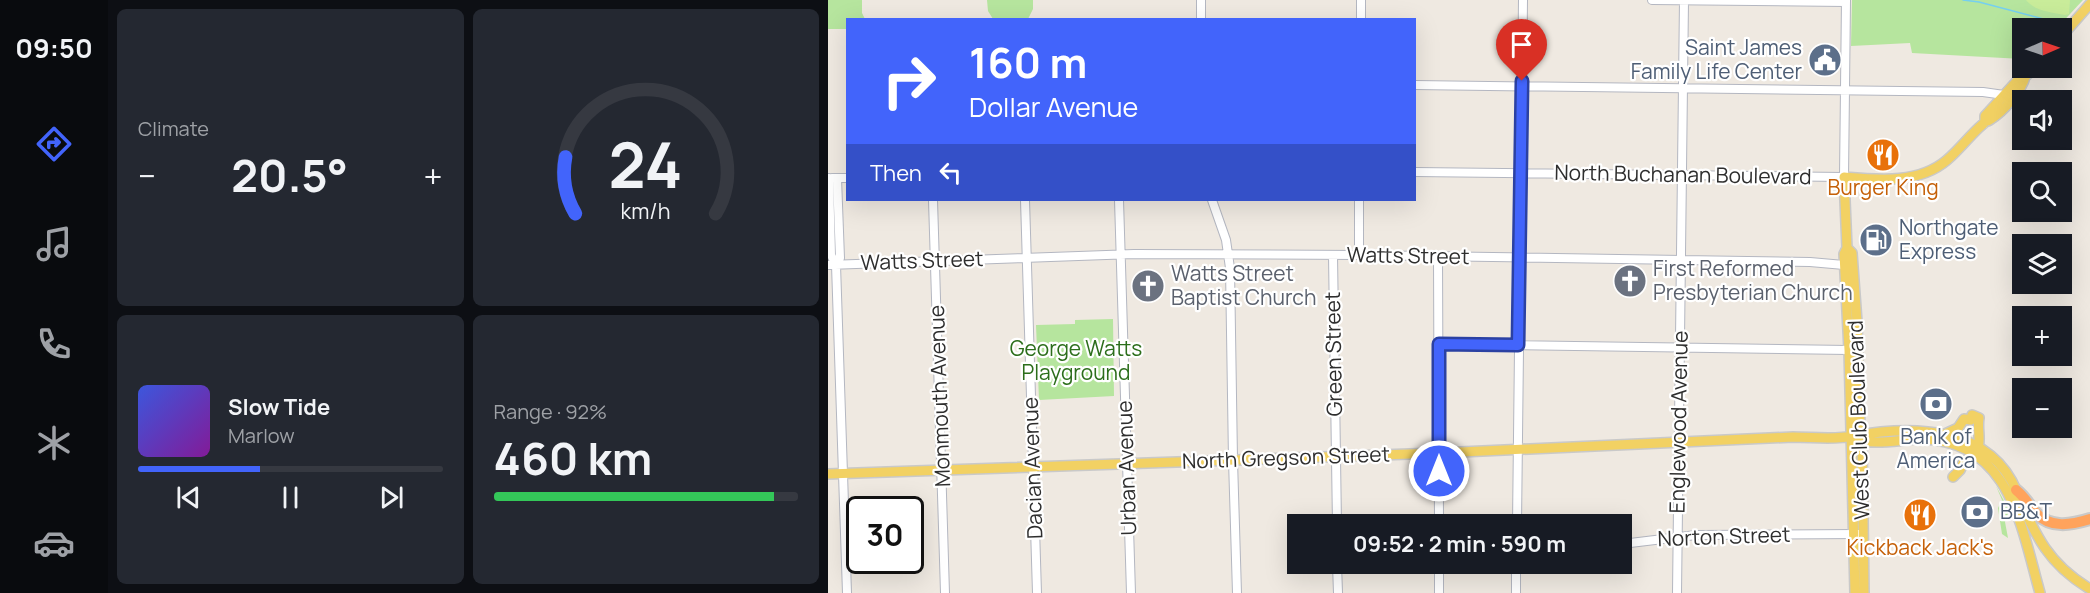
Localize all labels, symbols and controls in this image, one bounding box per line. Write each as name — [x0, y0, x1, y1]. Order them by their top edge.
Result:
north arrow — [2012, 18, 2072, 78]
map controls — [2012, 18, 2072, 438]
pin — [1496, 19, 1547, 81]
icon: arrive — [1505, 28, 1538, 61]
text: 09:50 — [15, 29, 93, 66]
text: 160 m — [969, 33, 1087, 91]
place label: Saint James Family Life Center — [1631, 33, 1802, 85]
icon: right — [870, 42, 948, 120]
public building icon: Saint James Family Life Center — [1807, 42, 1843, 78]
text: Dollar Avenue — [969, 88, 1138, 125]
button: sound — [2012, 90, 2072, 150]
text: Climate — [138, 115, 209, 142]
text: 24 — [609, 121, 683, 207]
icon: directions — [33, 123, 75, 165]
restaurant icon: Burger King — [1865, 137, 1901, 173]
text: 20.5° — [231, 144, 348, 206]
text: − — [138, 153, 156, 198]
text: + — [423, 153, 442, 198]
icon: left — [934, 156, 967, 189]
text: Then — [870, 158, 922, 188]
street label: North Buchanan Boulevard — [1554, 158, 1812, 190]
button: search — [2012, 162, 2072, 222]
place label: Burger King — [1827, 173, 1939, 201]
text: km/h — [621, 197, 671, 226]
place label: Northgate Express — [1899, 213, 1999, 265]
fuel station icon: Northgate Express — [1858, 222, 1894, 258]
icon: music — [33, 223, 75, 265]
button: layers — [2012, 234, 2072, 294]
street label: Watts Street — [1346, 240, 1470, 270]
street label: Watts Street — [860, 244, 984, 276]
place label: First Reformed Presbyterian Church — [1653, 254, 1853, 306]
place label: Watts Street Baptist Church — [1171, 259, 1316, 311]
church icon: First Reformed Presbyterian Church — [1612, 263, 1648, 299]
church icon: Watts Street Baptist Church — [1130, 268, 1166, 304]
street label: Green Street — [1318, 291, 1348, 417]
street label: Monmouth Avenue — [922, 305, 956, 488]
button: + — [2012, 306, 2072, 366]
street label: West Club Boulevard — [1841, 320, 1875, 520]
icon: phone — [33, 323, 75, 365]
street label: Englewood Avenue — [1662, 330, 1694, 514]
park label: George Watts Playground — [1010, 334, 1142, 386]
button: − — [2012, 378, 2072, 438]
bank icon: Bank of America — [1918, 386, 1954, 422]
text: Slow Tide — [228, 392, 330, 422]
street label: Dacian Avenue — [1016, 396, 1048, 540]
text: Range · 92% — [494, 398, 607, 425]
street label: Urban Avenue — [1110, 400, 1142, 536]
icon: climate — [33, 422, 75, 464]
text: Marlow — [228, 422, 295, 449]
place label: Bank of America — [1896, 422, 1976, 474]
text: 460 km — [494, 427, 652, 489]
street label: North Gregson Street — [1181, 439, 1390, 475]
position arrow — [1407, 439, 1471, 503]
icon: previous — [172, 481, 205, 514]
icon: pause — [274, 481, 307, 514]
icon: next — [375, 481, 408, 514]
bank icon: BB&T — [1959, 494, 1995, 530]
speed limit sign: 30 — [846, 496, 924, 574]
restaurant icon: Kickback Jack's — [1902, 497, 1938, 533]
place label: BB&T — [2000, 497, 2052, 525]
street label: Norton Street — [1657, 520, 1791, 552]
icon: car — [33, 522, 75, 564]
text: 09:52 · 2 min · 590 m — [1353, 529, 1566, 559]
place label: Kickback Jack's — [1846, 533, 1994, 561]

